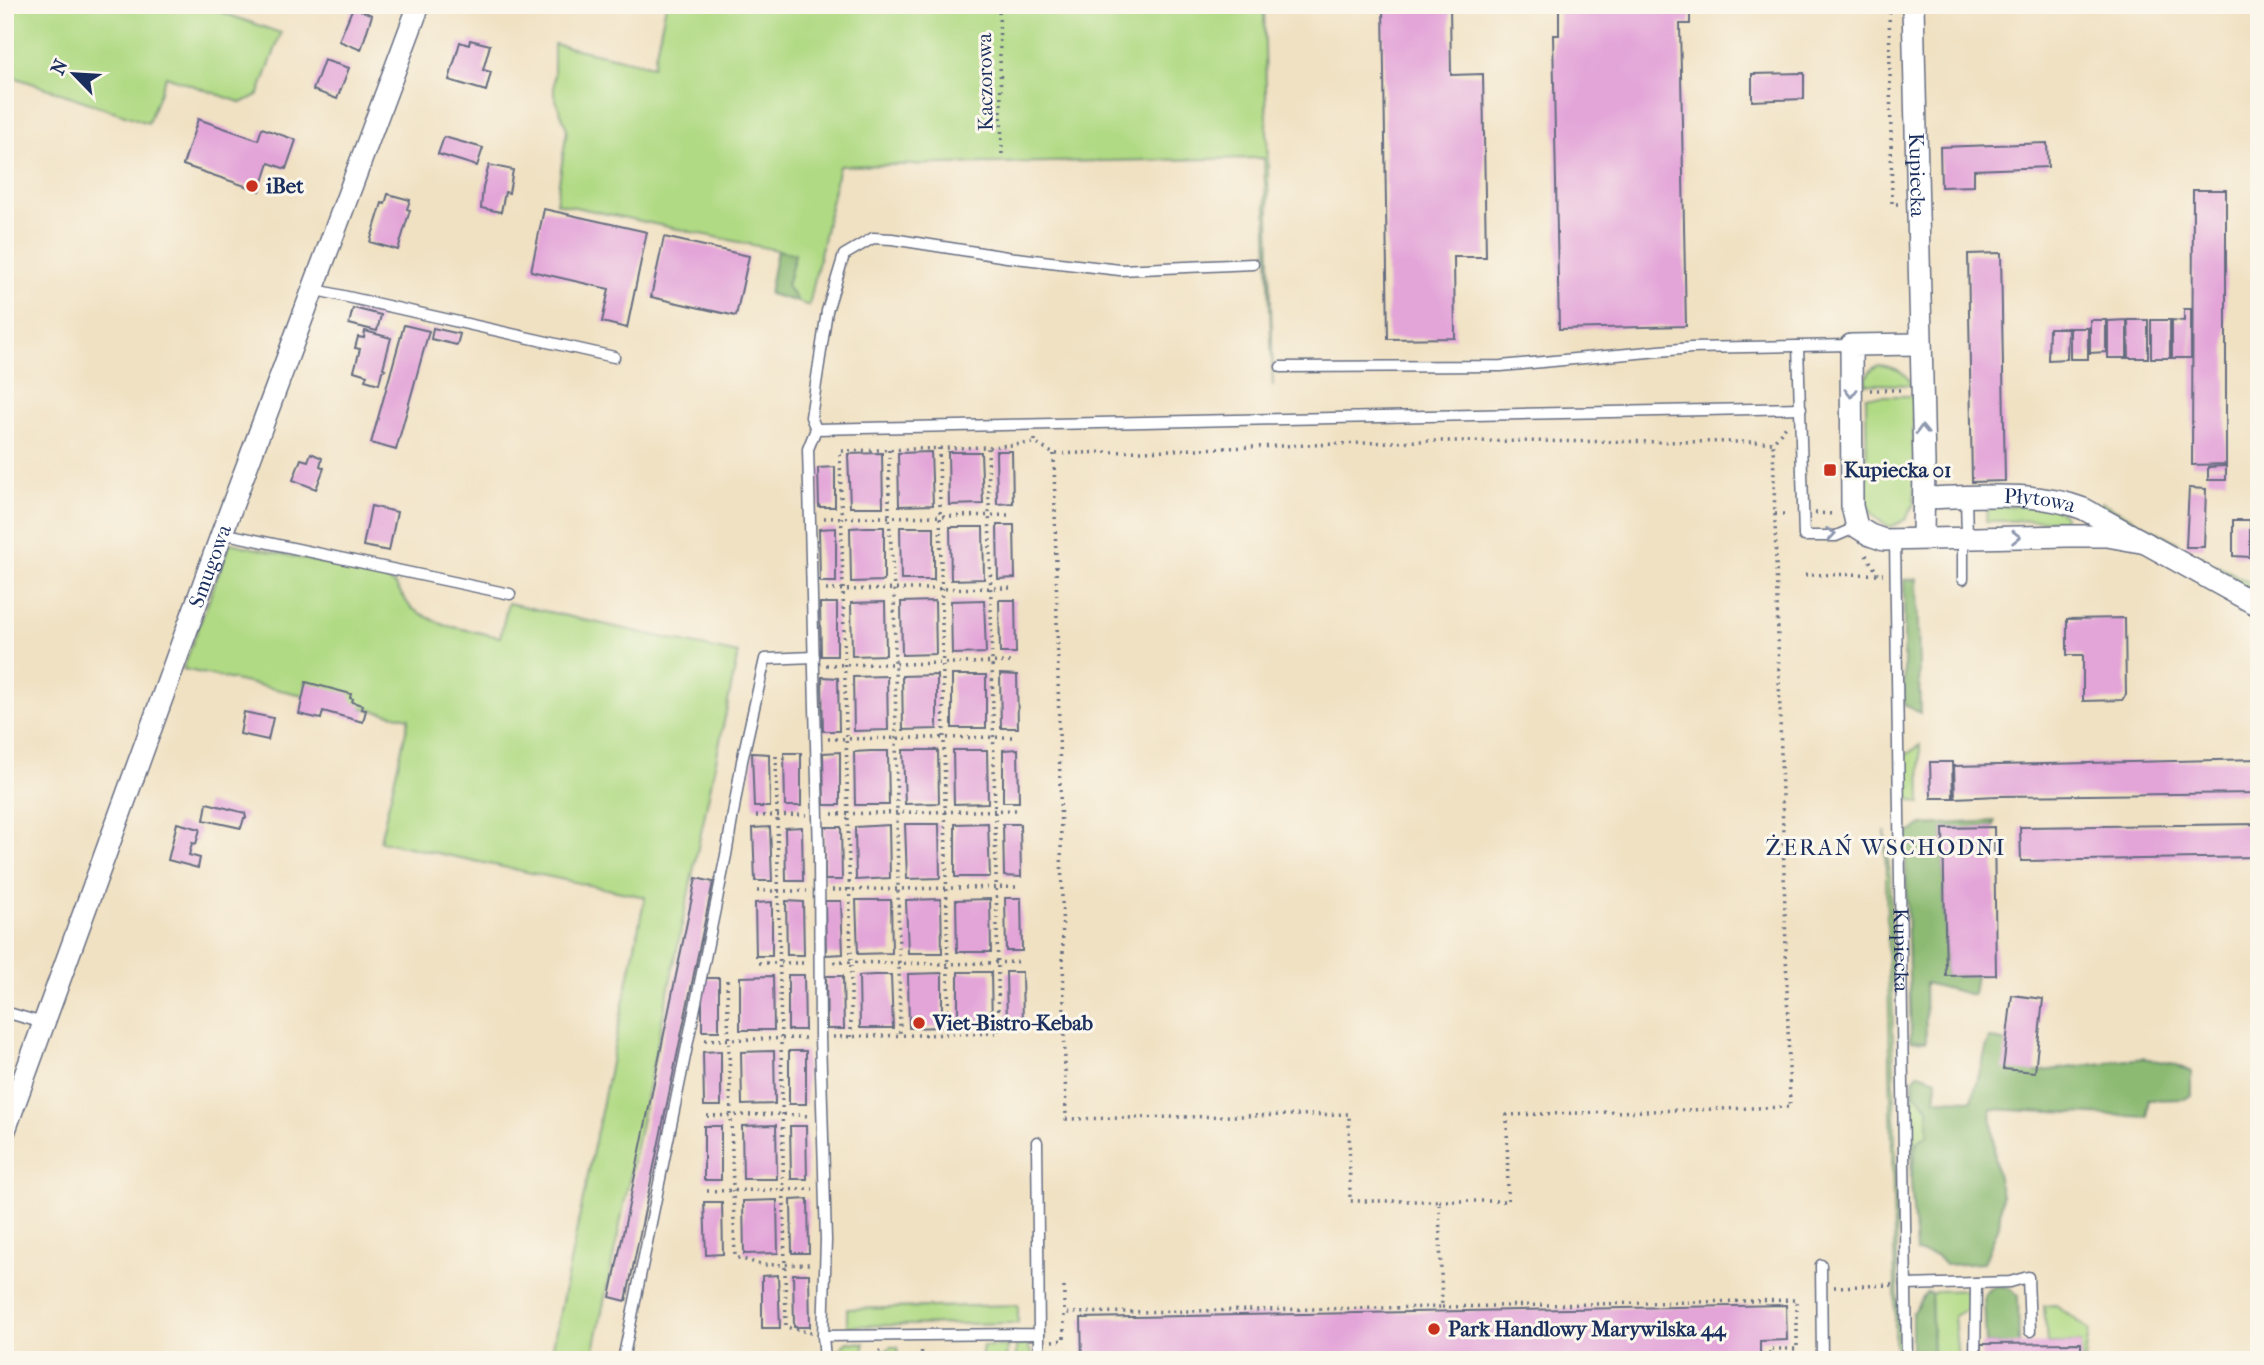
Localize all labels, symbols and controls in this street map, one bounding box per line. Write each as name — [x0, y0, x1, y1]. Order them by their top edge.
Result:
street label: Kaczorowa — [972, 32, 998, 131]
north arrow — [38, 38, 108, 108]
text: N — [46, 56, 73, 78]
street label: Kupiecka — [1904, 133, 1930, 218]
place label: iBet — [265, 174, 304, 198]
marker: iBet — [244, 178, 260, 194]
one-way arrow — [1843, 388, 1859, 398]
one-way arrow — [1915, 424, 1930, 435]
place label: Kupiecka 01 — [1844, 458, 1952, 482]
marker: Kupiecka 01 — [1822, 462, 1838, 478]
street label: Płytowa — [2004, 484, 2079, 517]
street label: Smugowa — [184, 521, 236, 611]
one-way arrow — [1825, 527, 1837, 542]
one-way arrow — [2010, 529, 2021, 544]
district label: ŻERAŃ WSCHODNI — [1766, 834, 2006, 861]
street label: Kupiecka — [1888, 908, 1914, 993]
place label: Viet-Bistro-Kebab — [932, 1011, 1093, 1035]
marker: Viet-Bistro-Kebab — [911, 1015, 927, 1031]
place label: Park Handlowy Marywilska 44 — [1448, 1317, 1727, 1342]
marker: Park Handlowy Marywilska 44 — [1426, 1321, 1442, 1337]

